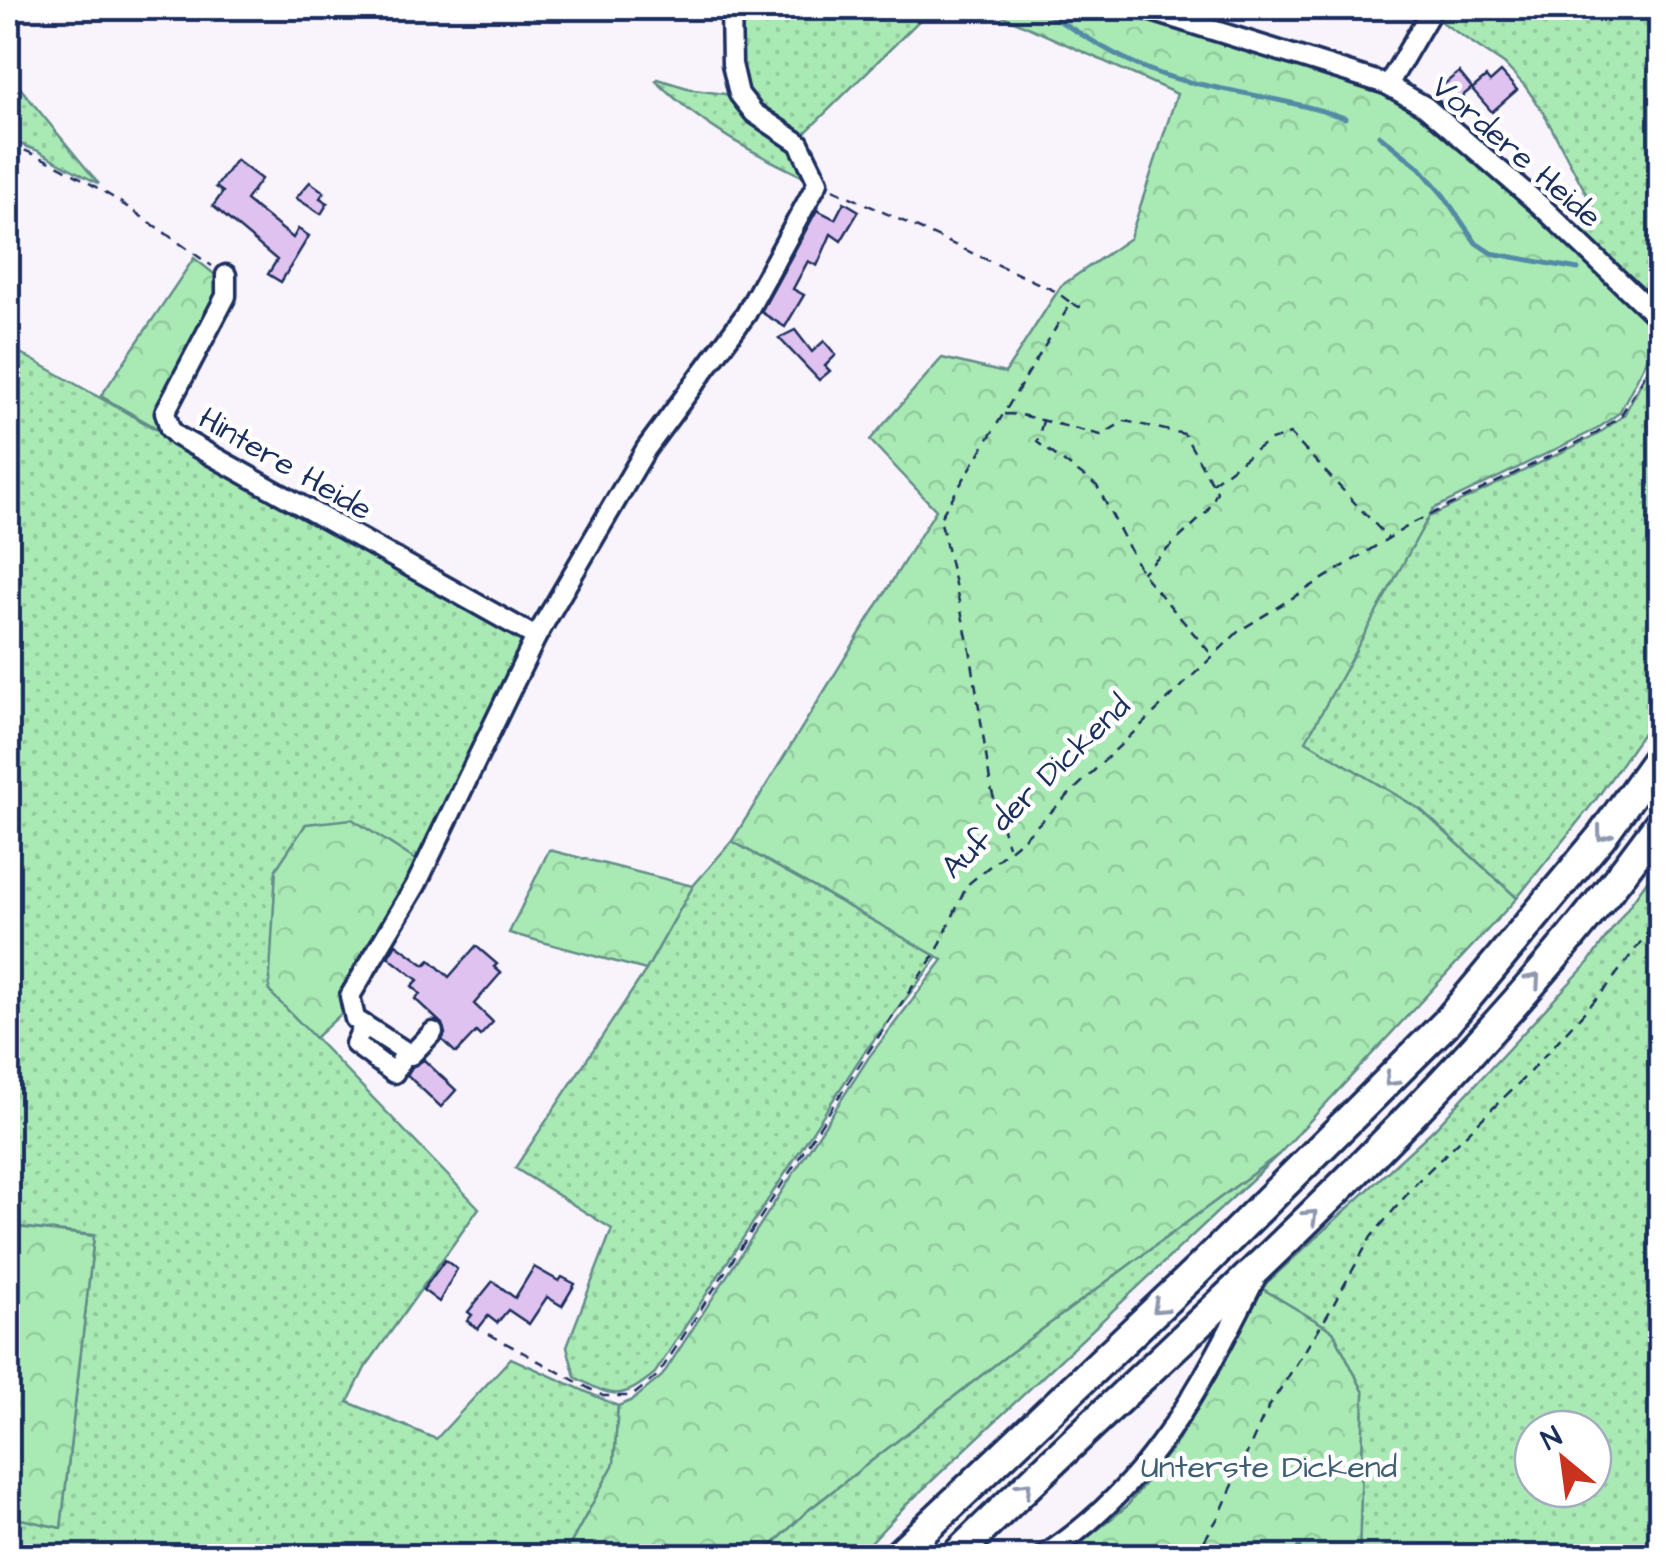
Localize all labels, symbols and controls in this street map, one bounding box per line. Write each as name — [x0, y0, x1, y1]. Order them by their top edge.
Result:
street label: Vordere Heide — [1421, 65, 1611, 239]
street label: Hintere Heide — [190, 396, 380, 532]
street label: Auf der Dickend — [931, 685, 1141, 889]
one-way arrow — [1598, 823, 1615, 841]
one-way arrow — [1523, 973, 1541, 992]
one-way arrow — [1385, 1068, 1403, 1086]
one-way arrow — [1299, 1210, 1317, 1228]
one-way arrow — [1152, 1295, 1171, 1313]
north arrow — [1513, 1409, 1613, 1509]
text: N — [1534, 1417, 1569, 1460]
park label: Unterste Dickend — [1141, 1445, 1397, 1490]
one-way arrow — [1013, 1482, 1031, 1500]

